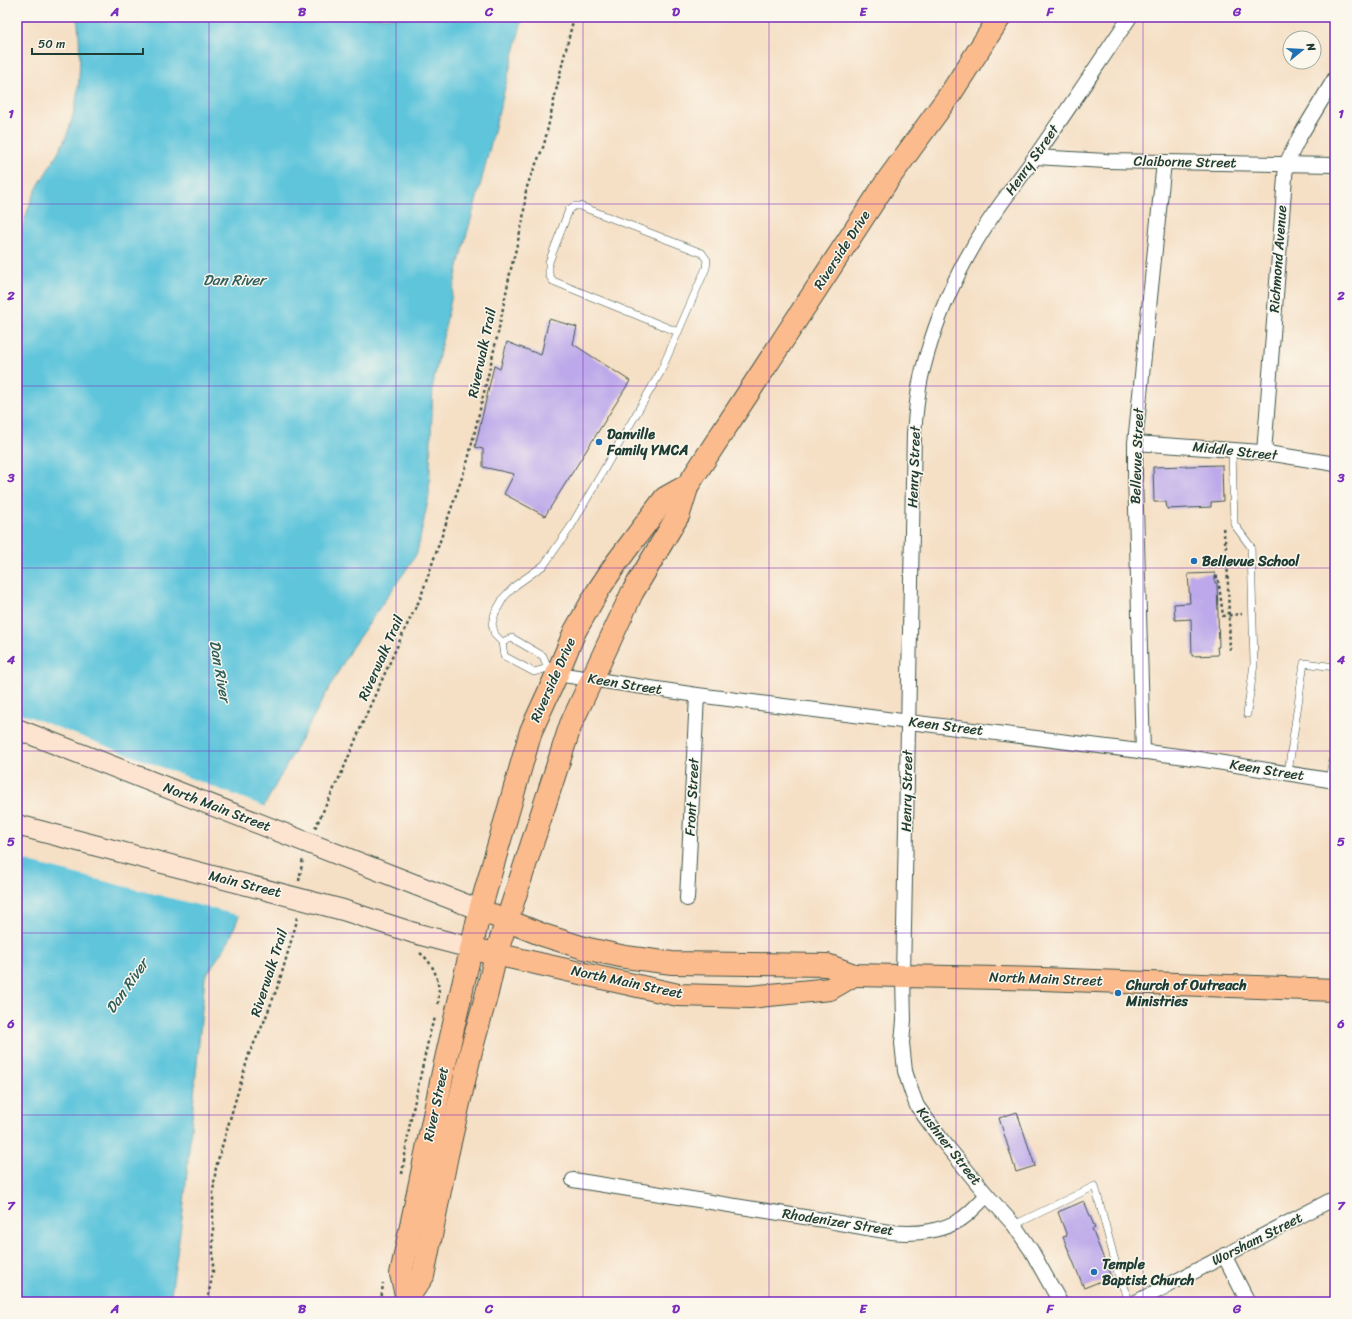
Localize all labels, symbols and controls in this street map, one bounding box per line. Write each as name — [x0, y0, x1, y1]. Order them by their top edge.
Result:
text: A — [110, 0, 119, 23]
text: B — [298, 0, 307, 23]
text: C — [484, 0, 494, 23]
text: D — [672, 0, 680, 23]
text: E — [859, 0, 868, 23]
text: F — [1045, 0, 1054, 23]
text: G — [1232, 0, 1242, 23]
scale bar — [32, 30, 143, 56]
north arrow — [1282, 30, 1322, 70]
text: 50 m — [38, 33, 65, 55]
text: N — [1301, 40, 1321, 54]
text: 1 — [8, 102, 14, 125]
text: 1 — [1338, 102, 1344, 125]
street label: Henry Street — [998, 118, 1067, 201]
street label: Claiborne Street — [1133, 149, 1237, 175]
street label: Richmond Avenue — [1262, 204, 1294, 314]
street label: Riverside Drive — [807, 205, 877, 295]
water label: Dan River — [203, 267, 268, 293]
text: 2 — [6, 284, 15, 307]
text: 2 — [1336, 284, 1345, 307]
street label: Riverwalk Trail — [460, 305, 504, 400]
street label: Bellevue Street — [1123, 406, 1151, 505]
place label: Danville Family YMCA — [606, 422, 688, 463]
street label: Henry Street — [900, 424, 928, 508]
street label: Middle Street — [1191, 434, 1280, 468]
marker: Danville Family YMCA — [594, 437, 604, 447]
text: 3 — [6, 466, 15, 489]
text: 3 — [1336, 466, 1345, 489]
place label: Bellevue School — [1202, 549, 1300, 574]
marker: Bellevue School — [1189, 556, 1199, 566]
street label: Riverwalk Trail — [351, 610, 411, 705]
street label: Riverside Drive — [523, 633, 583, 727]
water label: Dan River — [202, 638, 239, 707]
text: 4 — [6, 648, 16, 671]
text: 4 — [1336, 648, 1346, 671]
street label: Keen Street — [586, 666, 664, 702]
street label: Keen Street — [907, 709, 985, 743]
street label: Henry Street — [894, 748, 920, 832]
street label: Keen Street — [1228, 752, 1306, 788]
street label: Front Street — [677, 756, 707, 837]
street label: North Main Street — [160, 775, 274, 839]
text: 5 — [7, 830, 15, 853]
text: 5 — [1337, 830, 1345, 853]
street label: Main Street — [206, 863, 284, 905]
street label: Riverwalk Trail — [243, 925, 295, 1020]
water label: Dan River — [99, 951, 157, 1019]
street label: North Main Street — [569, 958, 685, 1006]
street label: North Main Street — [989, 965, 1103, 993]
place label: Church of Outreach Ministries — [1125, 973, 1247, 1014]
marker: Church of Outreach Ministries — [1113, 988, 1123, 998]
text: 6 — [6, 1012, 15, 1035]
text: 6 — [1336, 1012, 1345, 1035]
street label: River Street — [416, 1064, 456, 1144]
street label: Kushner Street — [910, 1101, 988, 1191]
text: 7 — [7, 1194, 16, 1217]
text: 7 — [1337, 1194, 1346, 1217]
street label: Rhodenizer Street — [781, 1201, 895, 1243]
street label: Worsham Street — [1207, 1205, 1307, 1273]
place label: Temple Baptist Church — [1102, 1252, 1195, 1293]
marker: Temple Baptist Church — [1089, 1267, 1099, 1277]
text: A — [110, 1297, 119, 1319]
text: B — [298, 1297, 307, 1319]
text: C — [484, 1297, 494, 1319]
text: D — [672, 1297, 680, 1319]
text: E — [859, 1297, 868, 1319]
text: F — [1045, 1297, 1054, 1319]
text: G — [1232, 1297, 1242, 1319]

